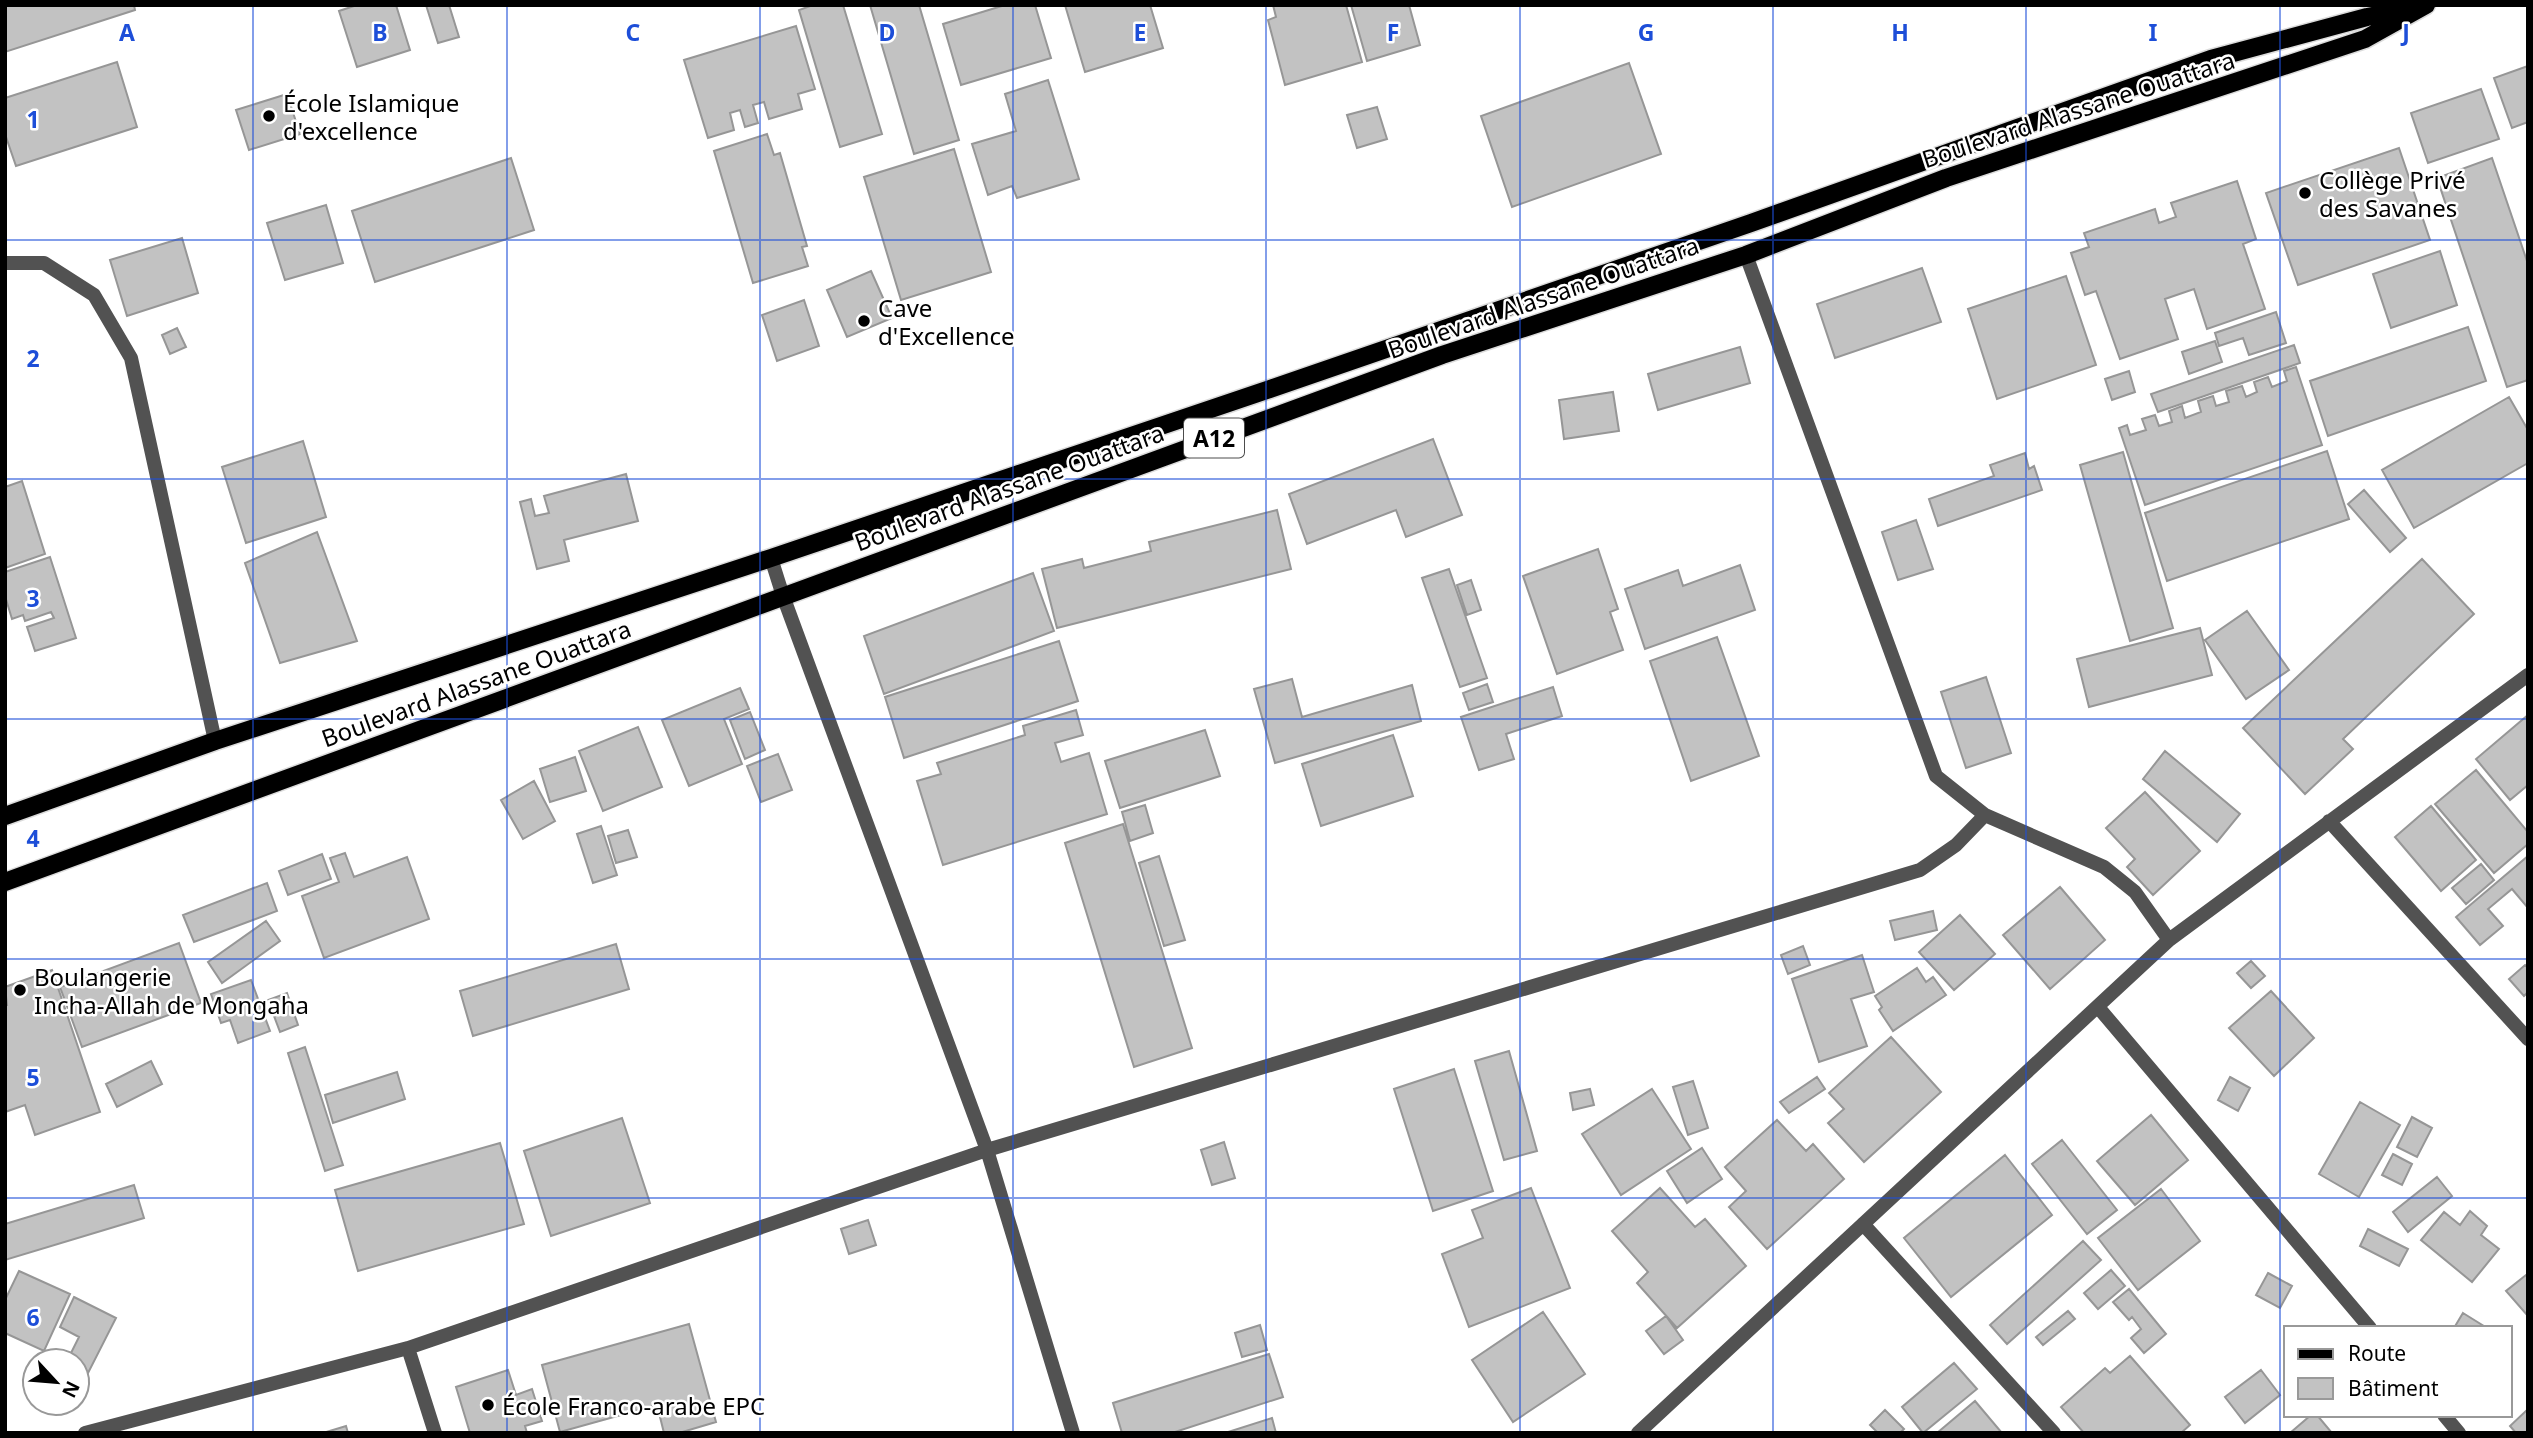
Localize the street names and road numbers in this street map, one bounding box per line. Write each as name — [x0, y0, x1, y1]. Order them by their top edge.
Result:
street label: Boulevard Alassane Ouattara — [1917, 43, 2239, 175]
street label: Boulevard Alassane Ouattara — [1383, 228, 1703, 366]
street label: Boulevard Alassane Ouattara — [850, 416, 1168, 558]
road number: A12 — [1184, 418, 1244, 458]
street label: Boulevard Alassane Ouattara — [317, 612, 635, 754]

